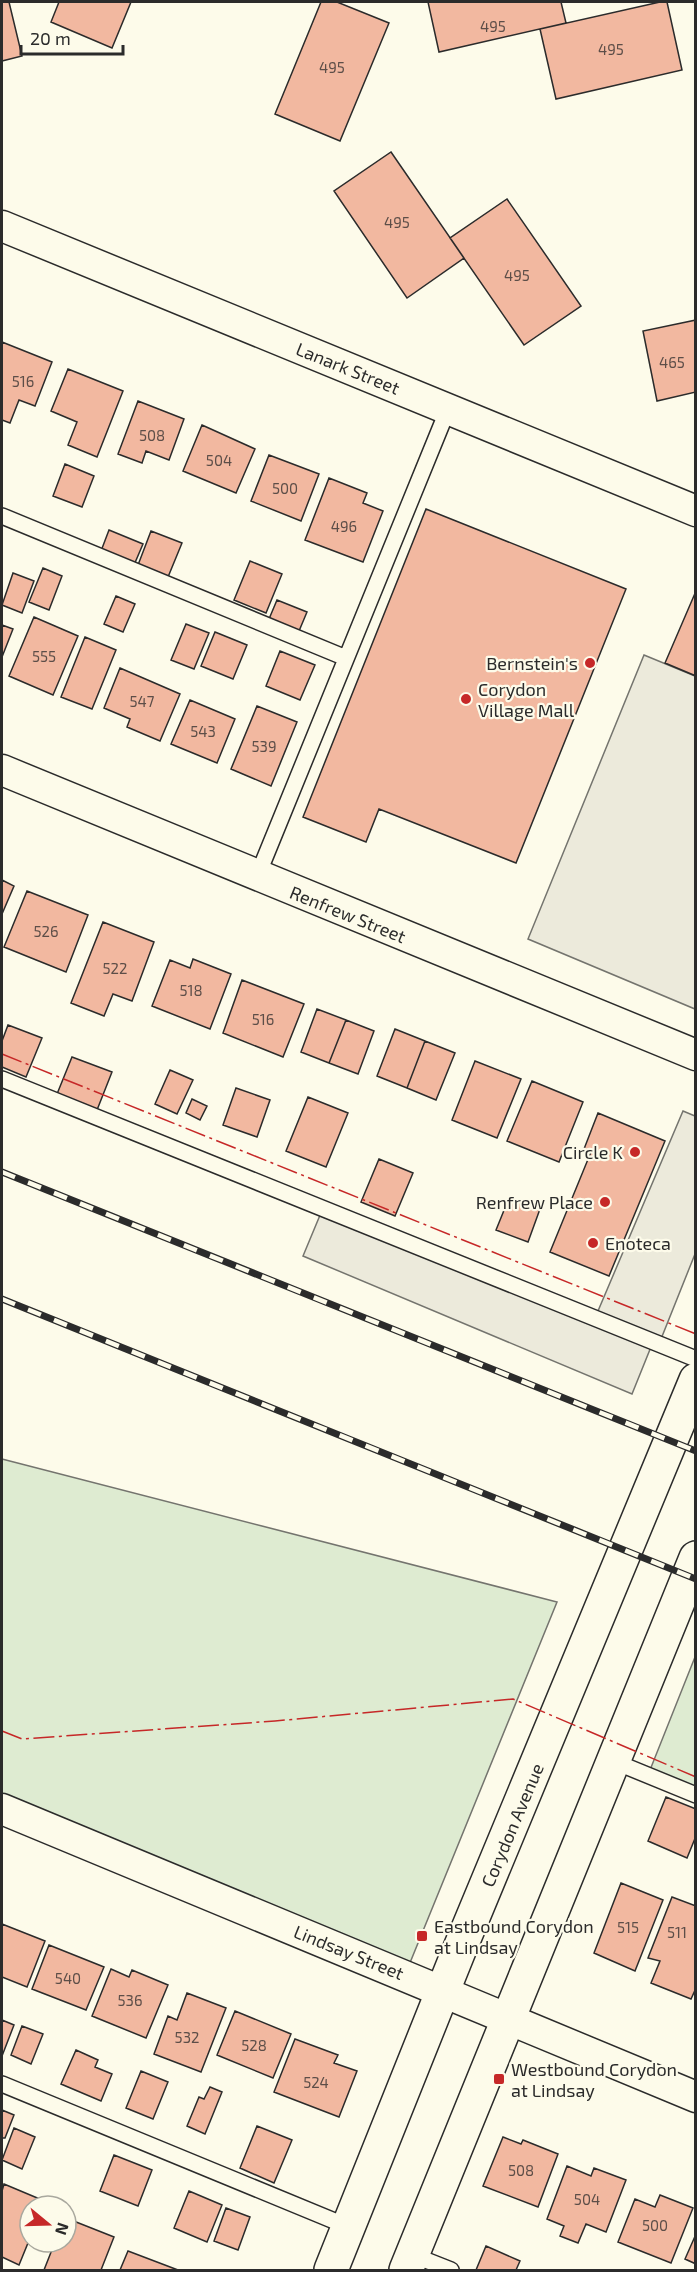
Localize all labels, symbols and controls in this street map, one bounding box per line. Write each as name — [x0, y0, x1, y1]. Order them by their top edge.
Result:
house number: 495 — [480, 17, 506, 35]
scale bar — [21, 18, 123, 56]
text: 20 m — [30, 27, 71, 49]
house number: 495 — [598, 40, 624, 58]
house number: 495 — [319, 58, 345, 76]
house number: 495 — [384, 213, 410, 231]
house number: 495 — [504, 266, 530, 284]
street label: Lanark Street — [293, 337, 403, 399]
house number: 465 — [659, 353, 685, 371]
house number: 516 — [12, 372, 34, 390]
house number: 508 — [139, 426, 165, 444]
house number: 504 — [206, 451, 232, 469]
house number: 500 — [272, 479, 298, 497]
house number: 496 — [331, 517, 357, 535]
house number: 555 — [32, 647, 56, 665]
place label: Bernstein's — [486, 652, 578, 674]
marker: Bernstein's — [583, 656, 597, 670]
place label: Corydon Village Mall — [478, 678, 575, 721]
house number: 547 — [130, 692, 155, 710]
marker: Corydon Village Mall — [459, 692, 473, 706]
house number: 543 — [190, 722, 216, 740]
house number: 539 — [252, 737, 276, 755]
street label: Renfrew Street — [287, 881, 409, 947]
house number: 526 — [33, 922, 59, 940]
house number: 522 — [103, 959, 127, 977]
house number: 518 — [179, 981, 203, 999]
house number: 516 — [252, 1010, 274, 1028]
place label: Circle K — [563, 1141, 623, 1163]
marker: Circle K — [628, 1145, 642, 1159]
place label: Renfrew Place — [476, 1191, 593, 1213]
marker: Renfrew Place — [598, 1195, 612, 1209]
place label: Enoteca — [605, 1232, 671, 1254]
marker: Enoteca — [586, 1236, 600, 1250]
street label: Corydon Avenue — [476, 1760, 548, 1890]
place label: Eastbound Corydon at Lindsay — [434, 1915, 594, 1958]
house number: 515 — [617, 1918, 639, 1936]
street label: Lindsay Street — [291, 1920, 407, 1984]
house number: 511 — [667, 1923, 687, 1941]
marker: Eastbound Corydon at Lindsay — [415, 1929, 429, 1943]
house number: 540 — [55, 1969, 81, 1987]
house number: 536 — [118, 1991, 142, 2009]
house number: 532 — [175, 2028, 199, 2046]
house number: 528 — [241, 2036, 267, 2054]
place label: Westbound Corydon at Lindsay — [511, 2058, 677, 2101]
marker: Westbound Corydon at Lindsay — [492, 2072, 506, 2086]
house number: 524 — [303, 2073, 329, 2091]
house number: 508 — [508, 2161, 534, 2179]
house number: 504 — [574, 2190, 600, 2208]
north arrow — [18, 2194, 78, 2254]
house number: 500 — [642, 2216, 668, 2234]
text: N — [52, 2220, 74, 2238]

